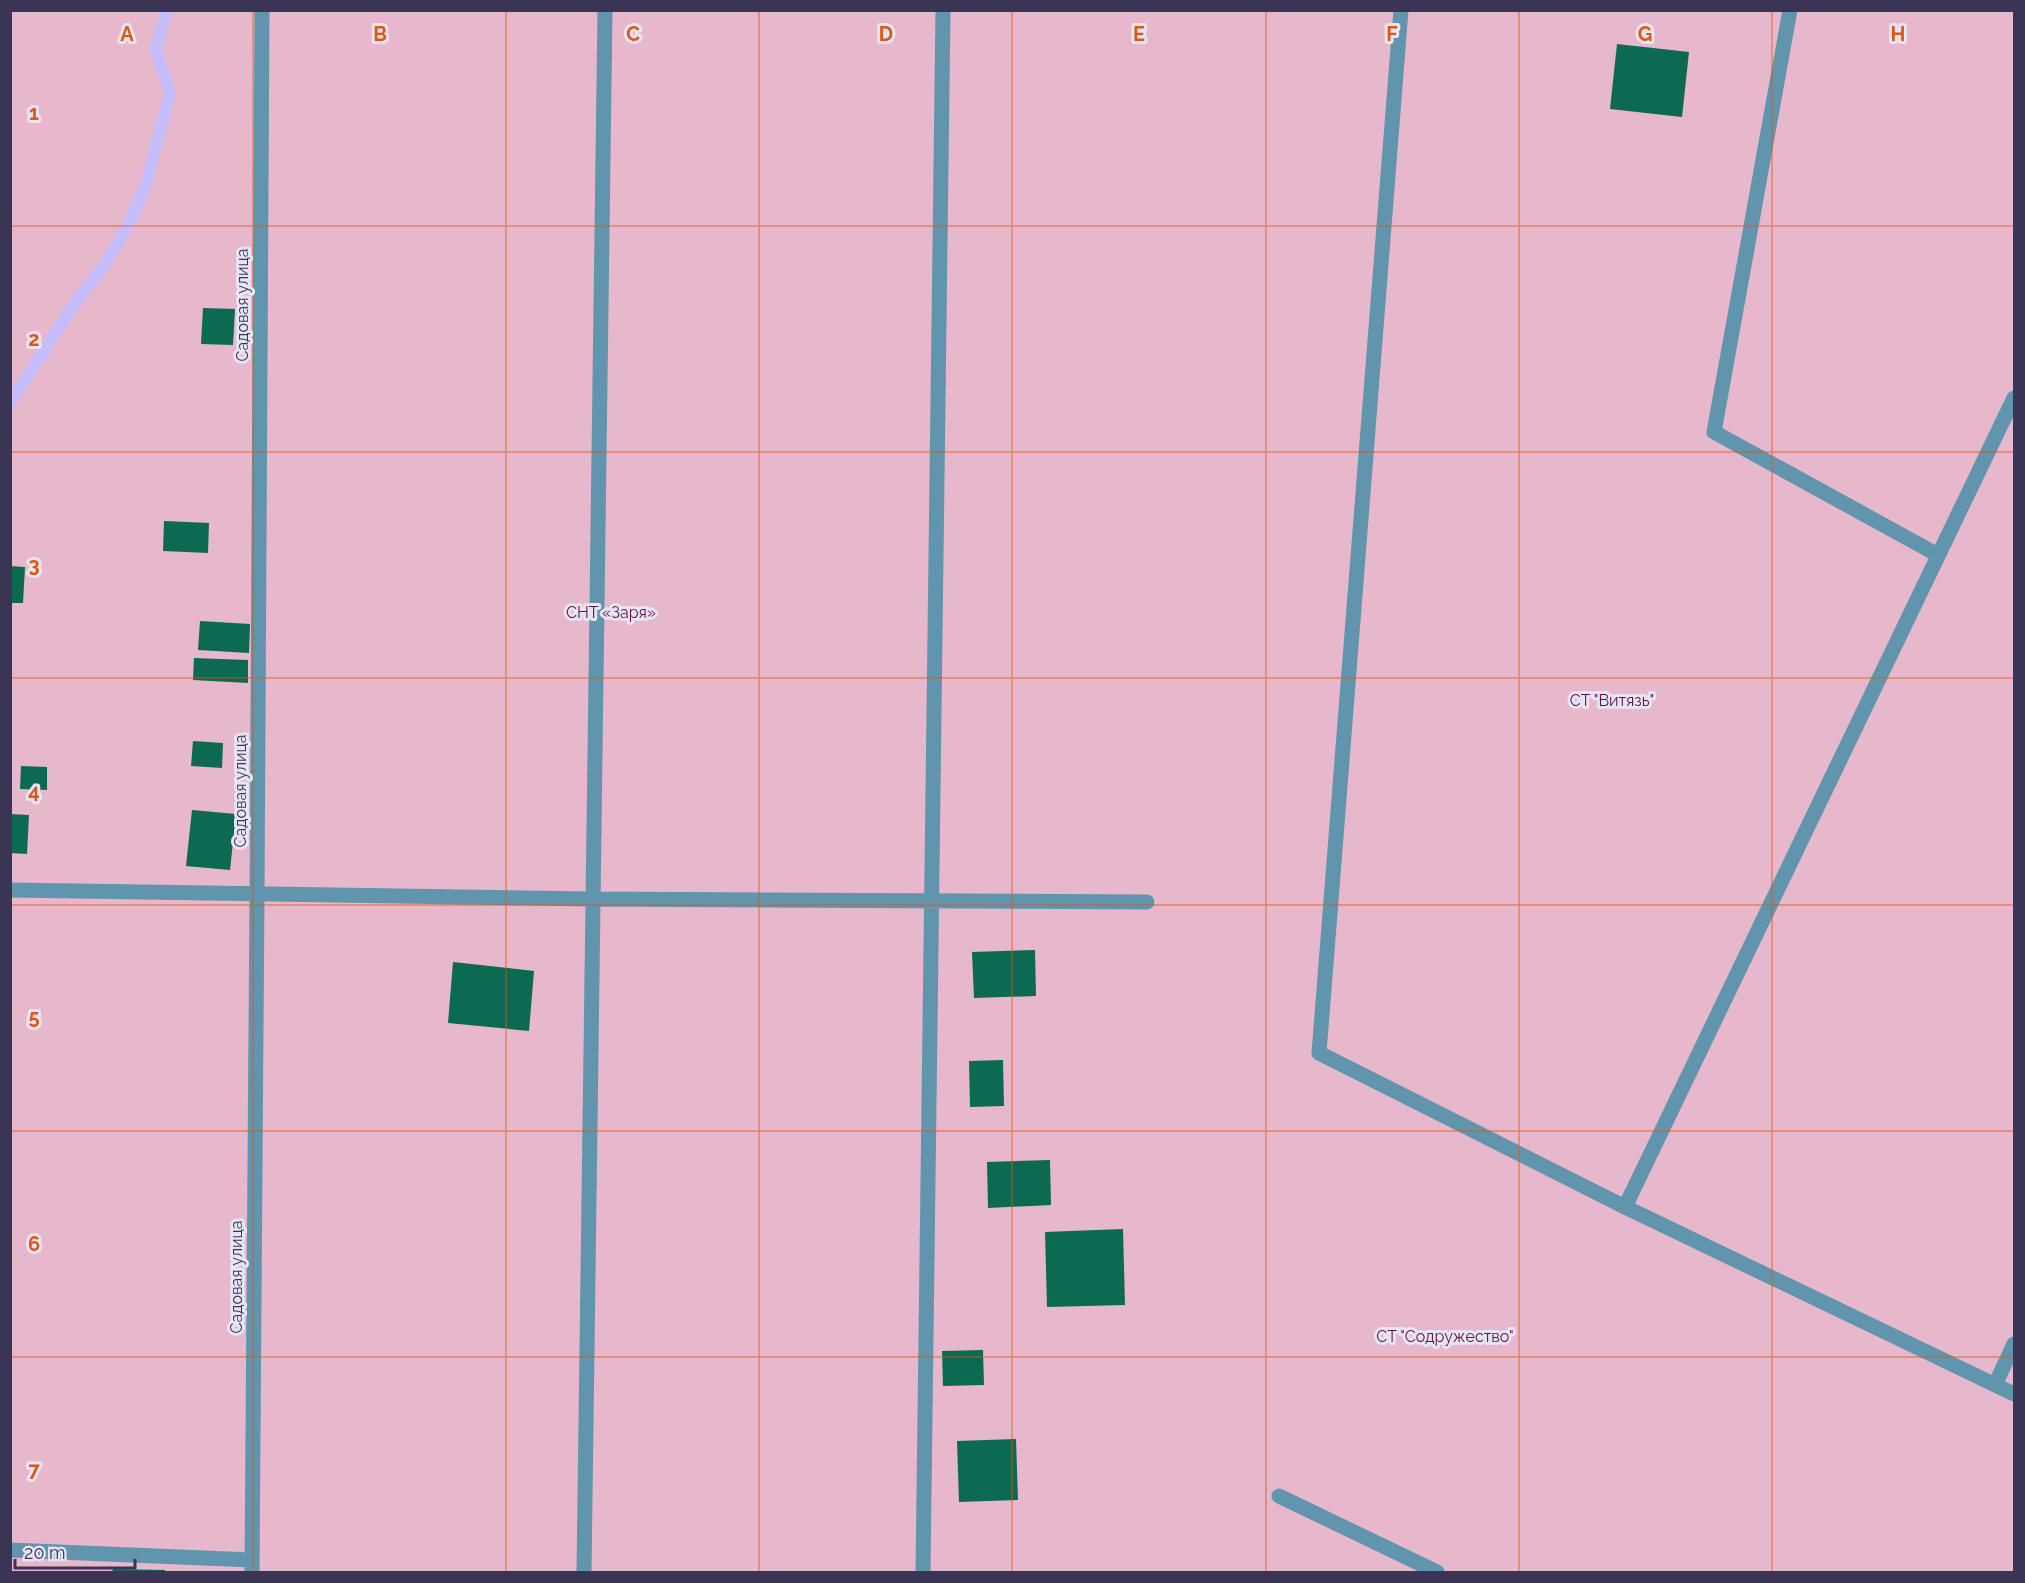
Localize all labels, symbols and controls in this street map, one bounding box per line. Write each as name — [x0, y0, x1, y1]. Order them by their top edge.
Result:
text: A — [120, 22, 134, 46]
text: B — [373, 22, 387, 46]
text: C — [626, 22, 640, 46]
text: D — [879, 22, 893, 46]
text: E — [1133, 22, 1145, 46]
text: F — [1386, 22, 1398, 46]
text: G — [1638, 22, 1652, 46]
text: H — [1891, 22, 1905, 46]
text: 1 — [29, 101, 39, 125]
street label: Садовая улица — [233, 249, 252, 361]
text: 2 — [28, 327, 40, 351]
text: 3 — [28, 553, 40, 577]
park label: СНТ «Заря» — [566, 603, 656, 622]
park label: СТ "Витязь" — [1570, 691, 1654, 710]
street label: Садовая улица — [231, 735, 250, 847]
text: 4 — [28, 779, 40, 803]
text: 5 — [28, 1005, 40, 1029]
street label: Садовая улица — [227, 1221, 246, 1333]
text: 6 — [28, 1232, 40, 1256]
park label: СТ "Содружество" — [1376, 1327, 1514, 1346]
text: 7 — [28, 1458, 40, 1482]
scale bar — [15, 1532, 135, 1570]
text: 20 m — [24, 1542, 66, 1563]

